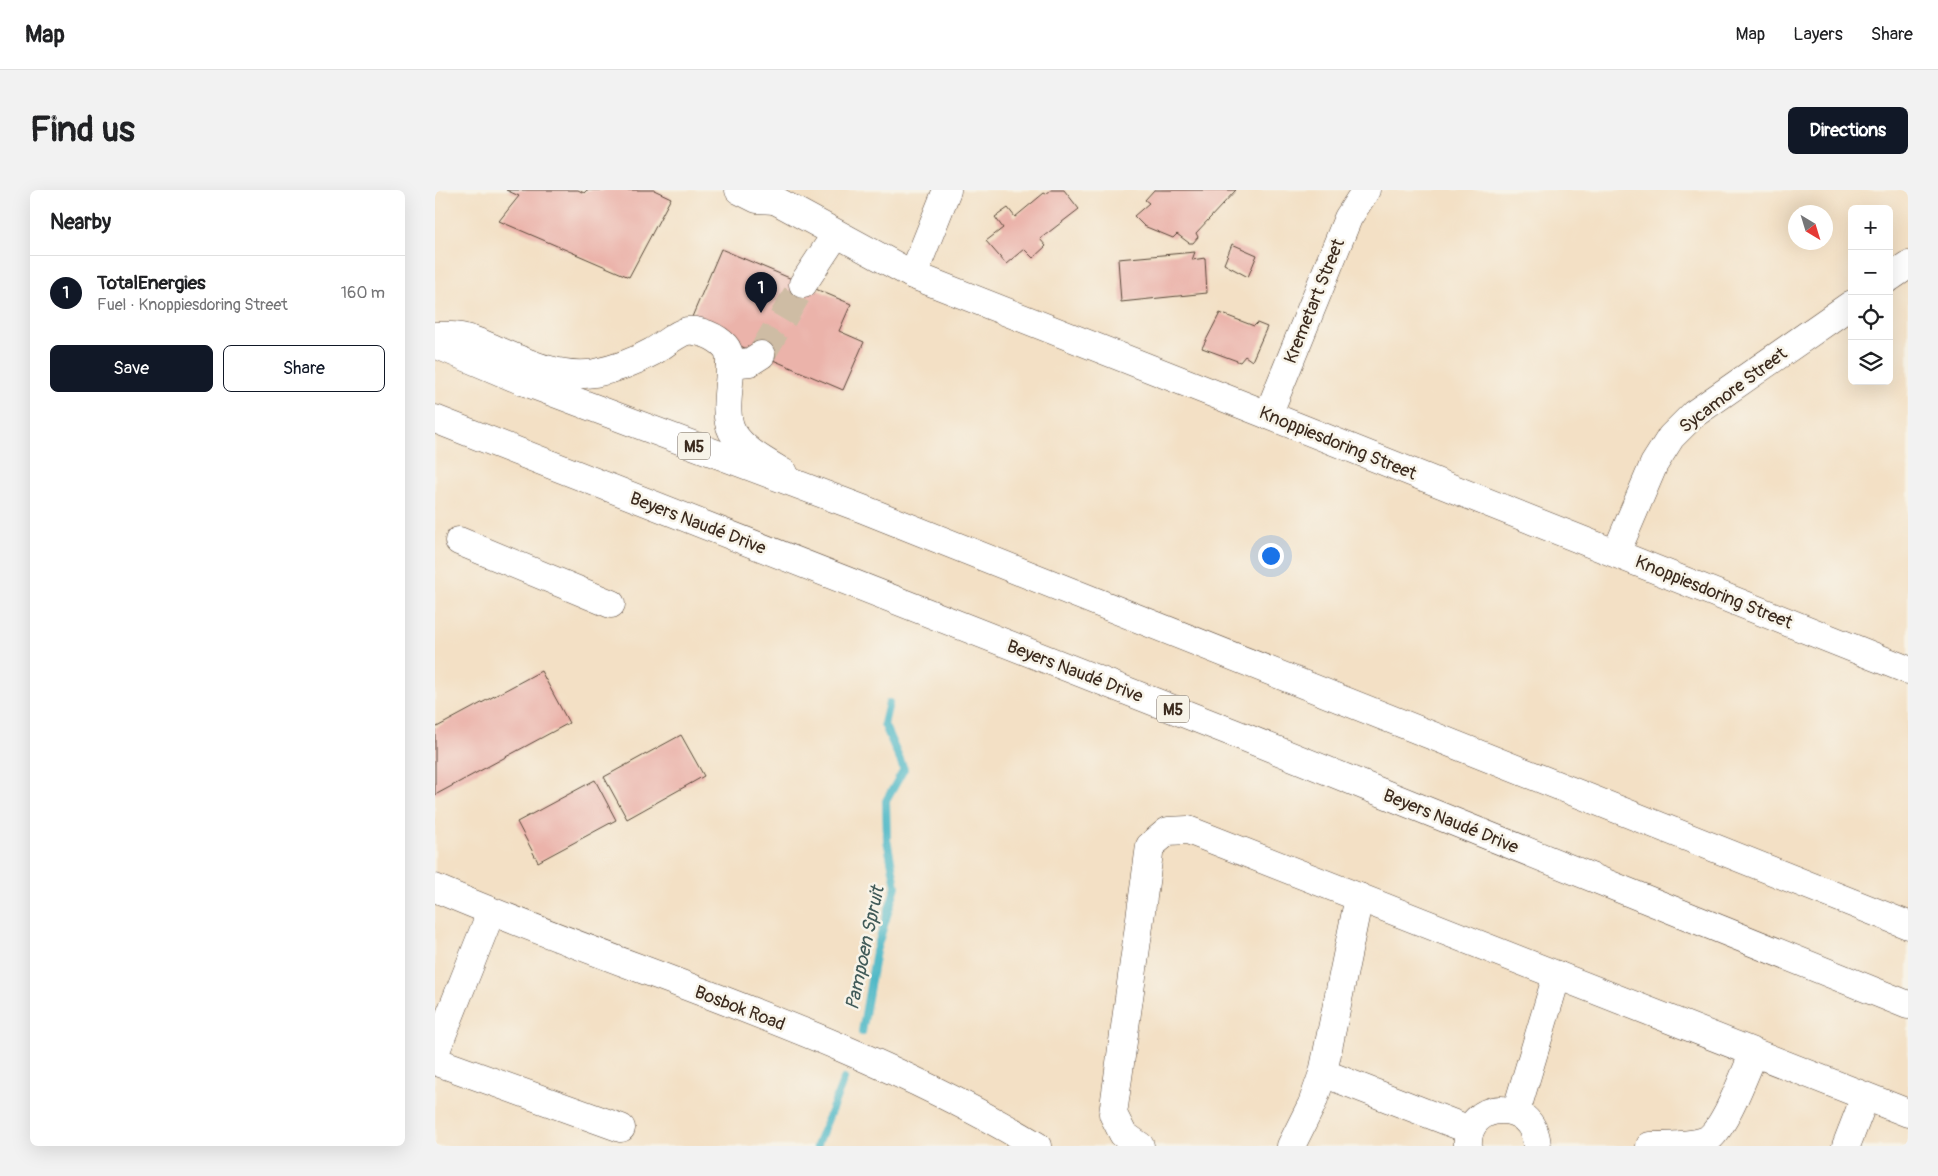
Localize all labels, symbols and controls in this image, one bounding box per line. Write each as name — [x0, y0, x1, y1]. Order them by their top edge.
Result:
text: Map — [25, 20, 65, 49]
text: Map — [1736, 23, 1765, 46]
text: Layers — [1793, 23, 1843, 46]
text: Share — [1871, 23, 1913, 46]
button: Directions — [1788, 107, 1908, 154]
text: Find us — [30, 108, 135, 152]
north arrow — [1788, 205, 1833, 250]
map controls — [1848, 205, 1893, 385]
button: + — [1848, 205, 1893, 250]
text: Nearby — [50, 209, 111, 236]
street label: Kremetart Street — [1279, 235, 1350, 367]
button: − — [1848, 250, 1893, 295]
text: TotalEnergies — [97, 271, 206, 295]
pin: 1 — [745, 272, 777, 313]
text: 1 — [63, 283, 69, 303]
text: 160 m — [341, 283, 385, 303]
text: Fuel · Knoppiesdoring Street — [97, 295, 288, 315]
button: locate — [1848, 295, 1893, 340]
button: layers — [1848, 340, 1893, 385]
street label: Sycamore Street — [1675, 342, 1792, 438]
button: Save — [50, 345, 213, 392]
button: Share — [223, 345, 385, 392]
street label: Knoppiesdoring Street — [1256, 401, 1421, 486]
road number: M5 — [678, 432, 710, 460]
street label: Beyers Naudé Drive — [627, 487, 769, 560]
your location — [1258, 543, 1284, 569]
street label: Knoppiesdoring Street — [1632, 550, 1797, 635]
street label: Beyers Naudé Drive — [1004, 635, 1146, 708]
road number: M5 — [1157, 696, 1189, 722]
street label: Beyers Naudé Drive — [1380, 784, 1522, 859]
water label: Pampoen Spruit — [840, 882, 890, 1012]
street label: Bosbok Road — [691, 981, 788, 1036]

